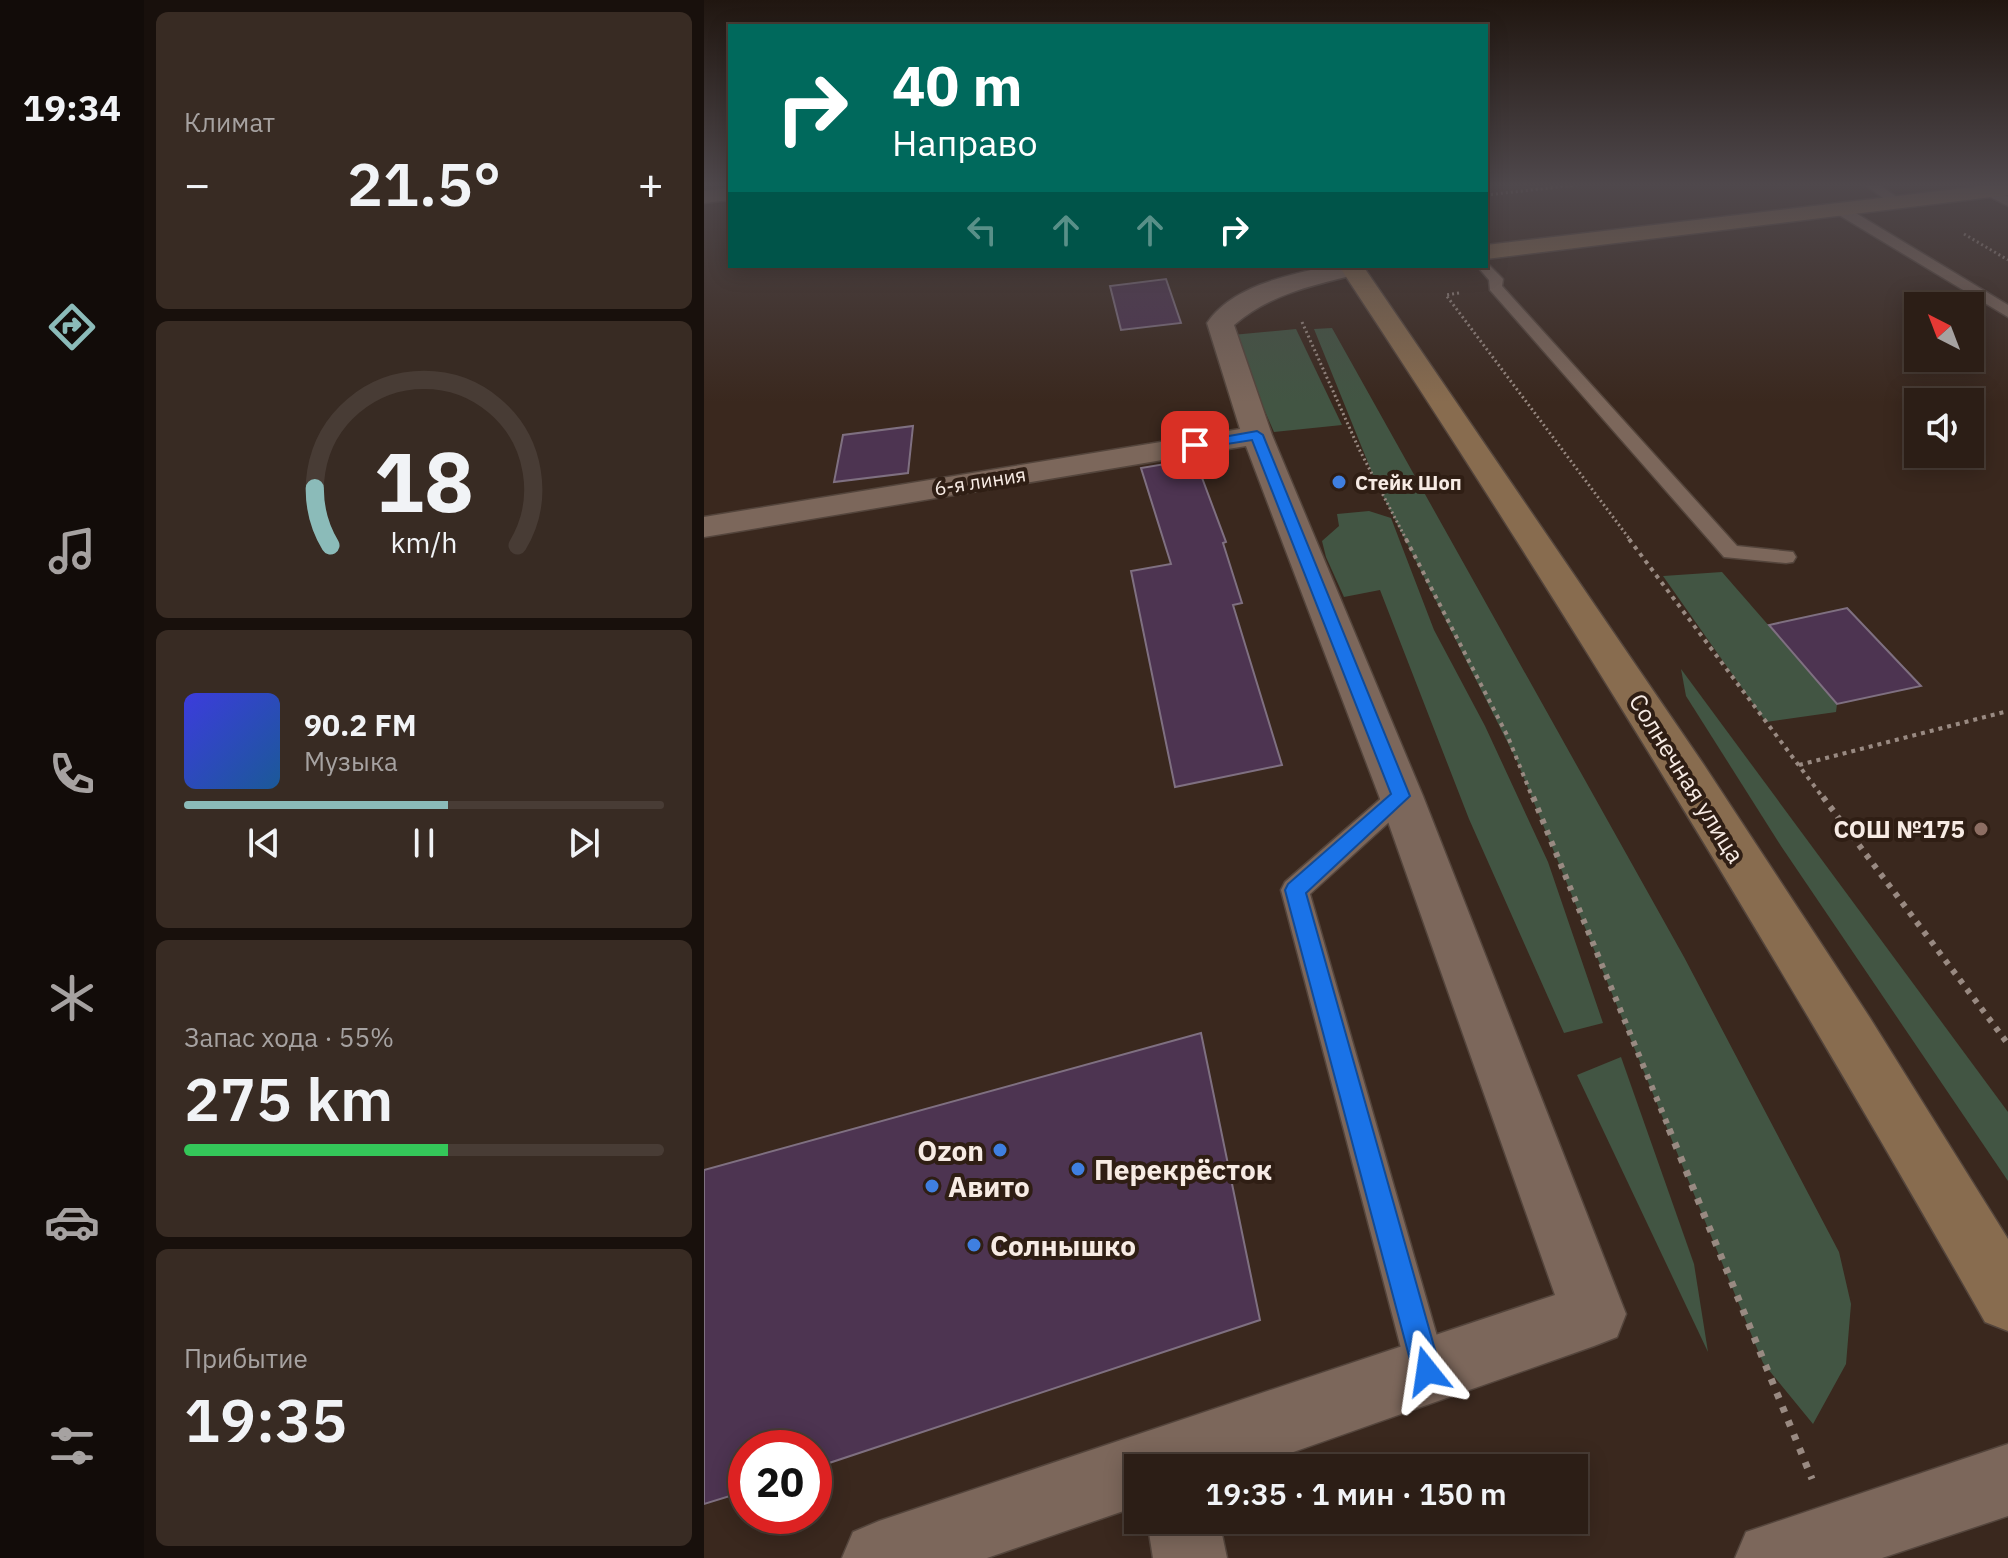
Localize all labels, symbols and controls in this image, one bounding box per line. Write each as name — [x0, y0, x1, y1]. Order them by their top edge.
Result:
text: 40 m — [892, 49, 1022, 121]
icon: right — [760, 56, 864, 160]
text: 19:34 — [23, 84, 121, 131]
text: Климат — [184, 105, 275, 139]
text: Направо — [892, 119, 1038, 166]
text: 21.5° — [347, 144, 501, 223]
text: − — [184, 155, 210, 212]
text: + — [638, 155, 664, 212]
icon: left — [960, 208, 1004, 252]
icon: ahead — [1044, 208, 1088, 252]
icon: ahead — [1128, 208, 1172, 252]
icon: right — [1212, 208, 1256, 252]
north arrow — [1904, 292, 1984, 372]
map controls — [1904, 292, 1984, 468]
icon: directions — [44, 299, 100, 355]
button: sound — [1904, 388, 1984, 468]
pin — [1161, 411, 1229, 479]
icon: arrive — [1173, 423, 1217, 467]
text: 18 — [374, 426, 474, 534]
street label: 6-я линия — [932, 460, 1028, 502]
place label: Стейк Шоп — [1355, 469, 1462, 496]
marker: Стейк Шоп — [1330, 473, 1348, 491]
icon: music — [44, 523, 100, 579]
text: km/h — [390, 524, 458, 561]
street label: Солнечная улица — [1622, 687, 1752, 869]
text: 90.2 FM — [304, 705, 417, 744]
text: Музыка — [304, 744, 398, 778]
icon: phone — [44, 746, 100, 802]
place label: СОШ №175 — [1834, 813, 1965, 845]
marker: СОШ №175 — [1972, 820, 1990, 838]
icon: previous — [242, 821, 286, 865]
icon: pause — [402, 821, 446, 865]
icon: next — [562, 821, 606, 865]
icon: climate — [44, 970, 100, 1026]
text: Запас хода · 55% — [184, 1020, 394, 1054]
text: 275 km — [184, 1059, 393, 1138]
place label: Ozon — [917, 1132, 984, 1169]
marker: Ozon — [991, 1141, 1009, 1159]
place label: Перекрёсток — [1094, 1151, 1272, 1188]
marker: Перекрёсток — [1069, 1160, 1087, 1178]
place label: Авито — [948, 1168, 1030, 1205]
marker: Авито — [923, 1177, 941, 1195]
icon: car — [44, 1194, 100, 1250]
place label: Солнышко — [990, 1227, 1136, 1264]
marker: Солнышко — [965, 1236, 983, 1254]
position arrow — [1385, 1329, 1469, 1413]
text: Прибытие — [184, 1341, 308, 1375]
text: 19:35 — [184, 1380, 347, 1459]
icon: filters — [44, 1418, 100, 1474]
speed limit sign: 20 — [728, 1430, 832, 1534]
text: 19:35 · 1 мин · 150 m — [1205, 1474, 1507, 1513]

